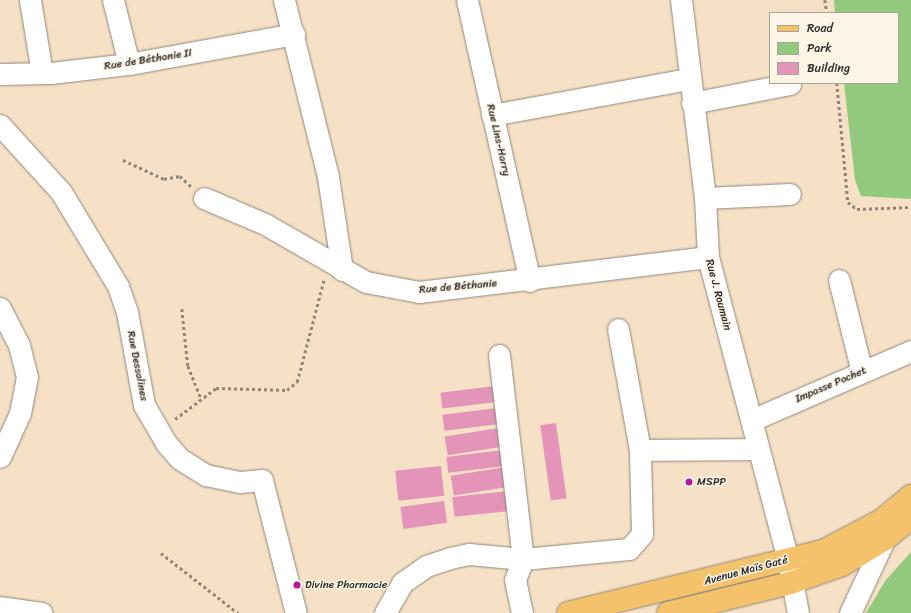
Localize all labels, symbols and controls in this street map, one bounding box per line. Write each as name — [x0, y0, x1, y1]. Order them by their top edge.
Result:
legend — [769, 12, 899, 84]
text: Road — [807, 17, 833, 39]
text: Park — [807, 37, 832, 59]
street label: Rue de Béthanie II — [103, 47, 193, 73]
text: Building — [807, 57, 850, 79]
street label: Rue Lins-Harry — [483, 103, 513, 177]
street label: Rue J. Roumain — [702, 258, 734, 332]
street label: Rue de Béthanie — [418, 277, 498, 297]
street label: Rue Dessalines — [124, 330, 150, 402]
street label: Impasse Pochet — [794, 364, 868, 406]
place label: MSPP — [697, 475, 726, 489]
marker: MSPP — [684, 477, 694, 487]
street label: Avenue Maïs Gaté — [703, 553, 789, 589]
place label: Divine Pharmacie — [305, 578, 387, 592]
marker: Divine Pharmacie — [292, 580, 302, 590]

